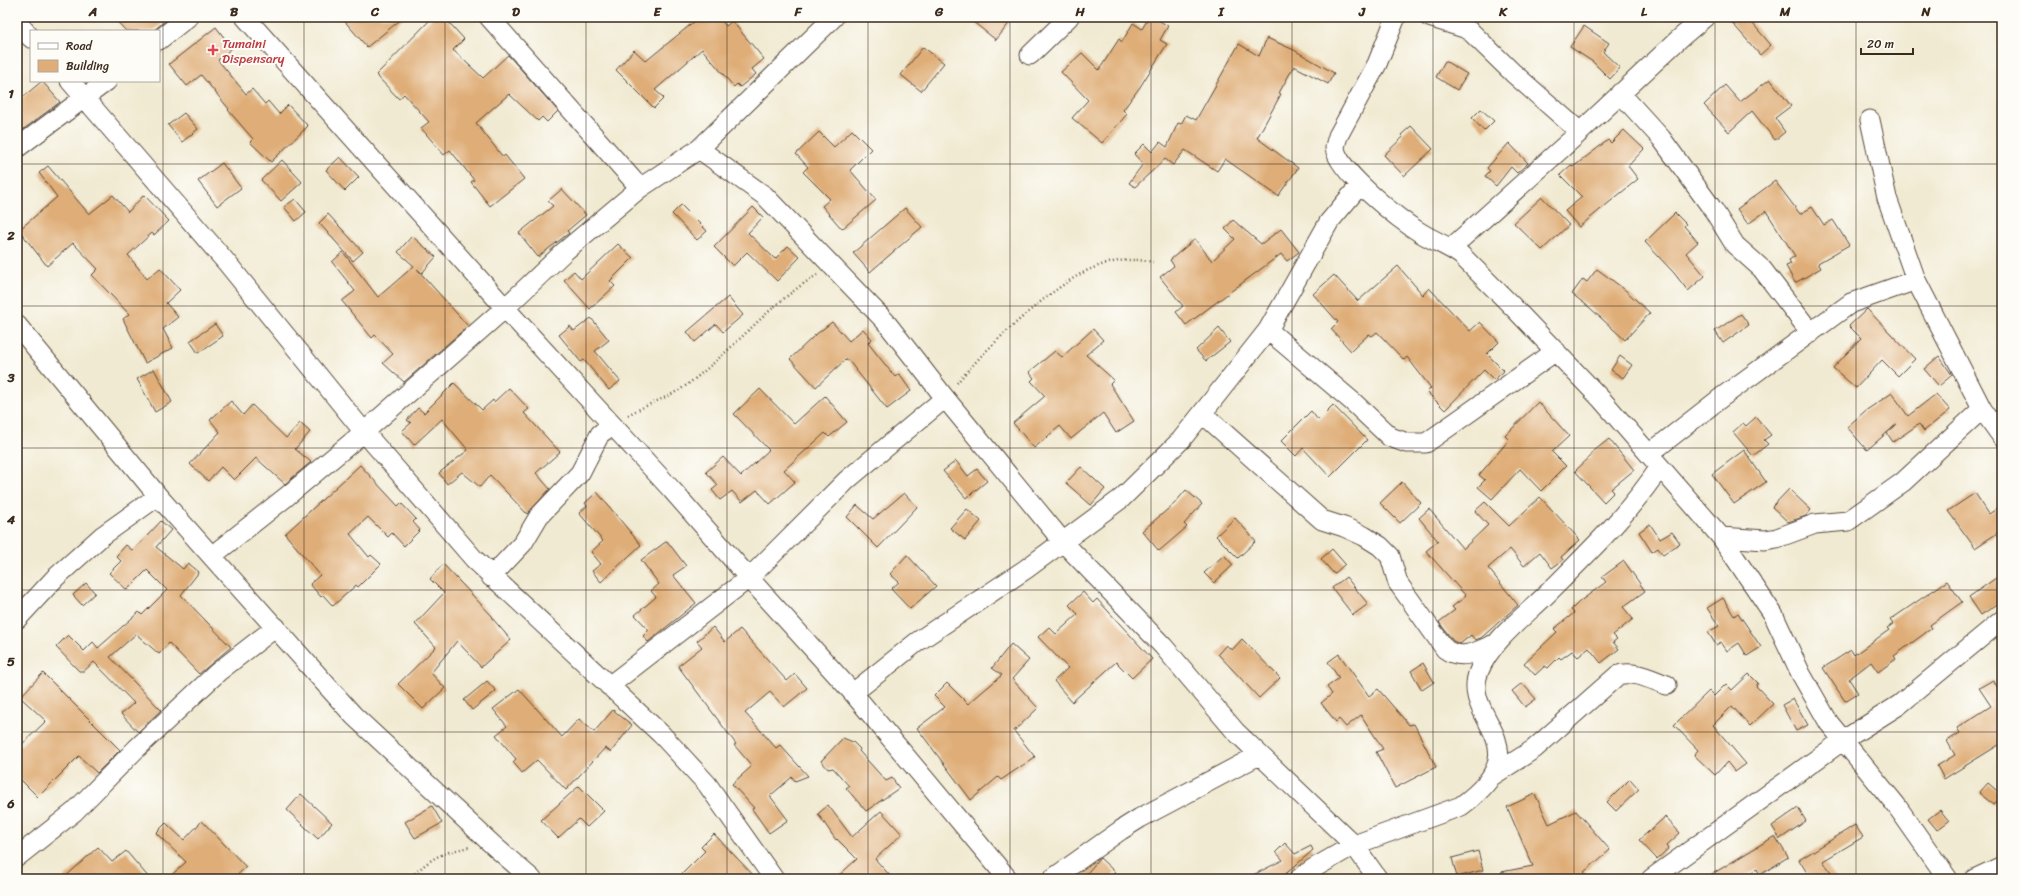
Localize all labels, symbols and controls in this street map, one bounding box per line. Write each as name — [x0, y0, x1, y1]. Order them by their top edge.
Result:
text: A — [88, 0, 97, 23]
text: B — [230, 0, 239, 23]
text: C — [370, 0, 380, 23]
text: D — [512, 0, 520, 23]
text: E — [653, 0, 662, 23]
text: F — [793, 0, 802, 23]
text: G — [934, 0, 944, 23]
text: H — [1074, 0, 1085, 23]
text: I — [1217, 0, 1225, 23]
text: J — [1358, 0, 1366, 23]
text: K — [1498, 0, 1508, 23]
text: L — [1641, 0, 1648, 23]
text: M — [1779, 0, 1791, 23]
text: N — [1920, 0, 1931, 23]
legend — [30, 30, 160, 82]
scale bar — [1861, 30, 1913, 56]
place label: Tumaini Dispensary — [222, 32, 285, 70]
text: 20 m — [1867, 33, 1894, 55]
text: Road — [66, 35, 93, 57]
marker: Tumaini Dispensary — [207, 44, 219, 56]
text: Building — [66, 55, 109, 77]
text: 1 — [8, 82, 14, 105]
text: 2 — [6, 224, 15, 247]
text: 3 — [6, 366, 15, 389]
text: 4 — [6, 508, 16, 531]
text: 5 — [7, 650, 15, 673]
text: 6 — [6, 792, 15, 815]

